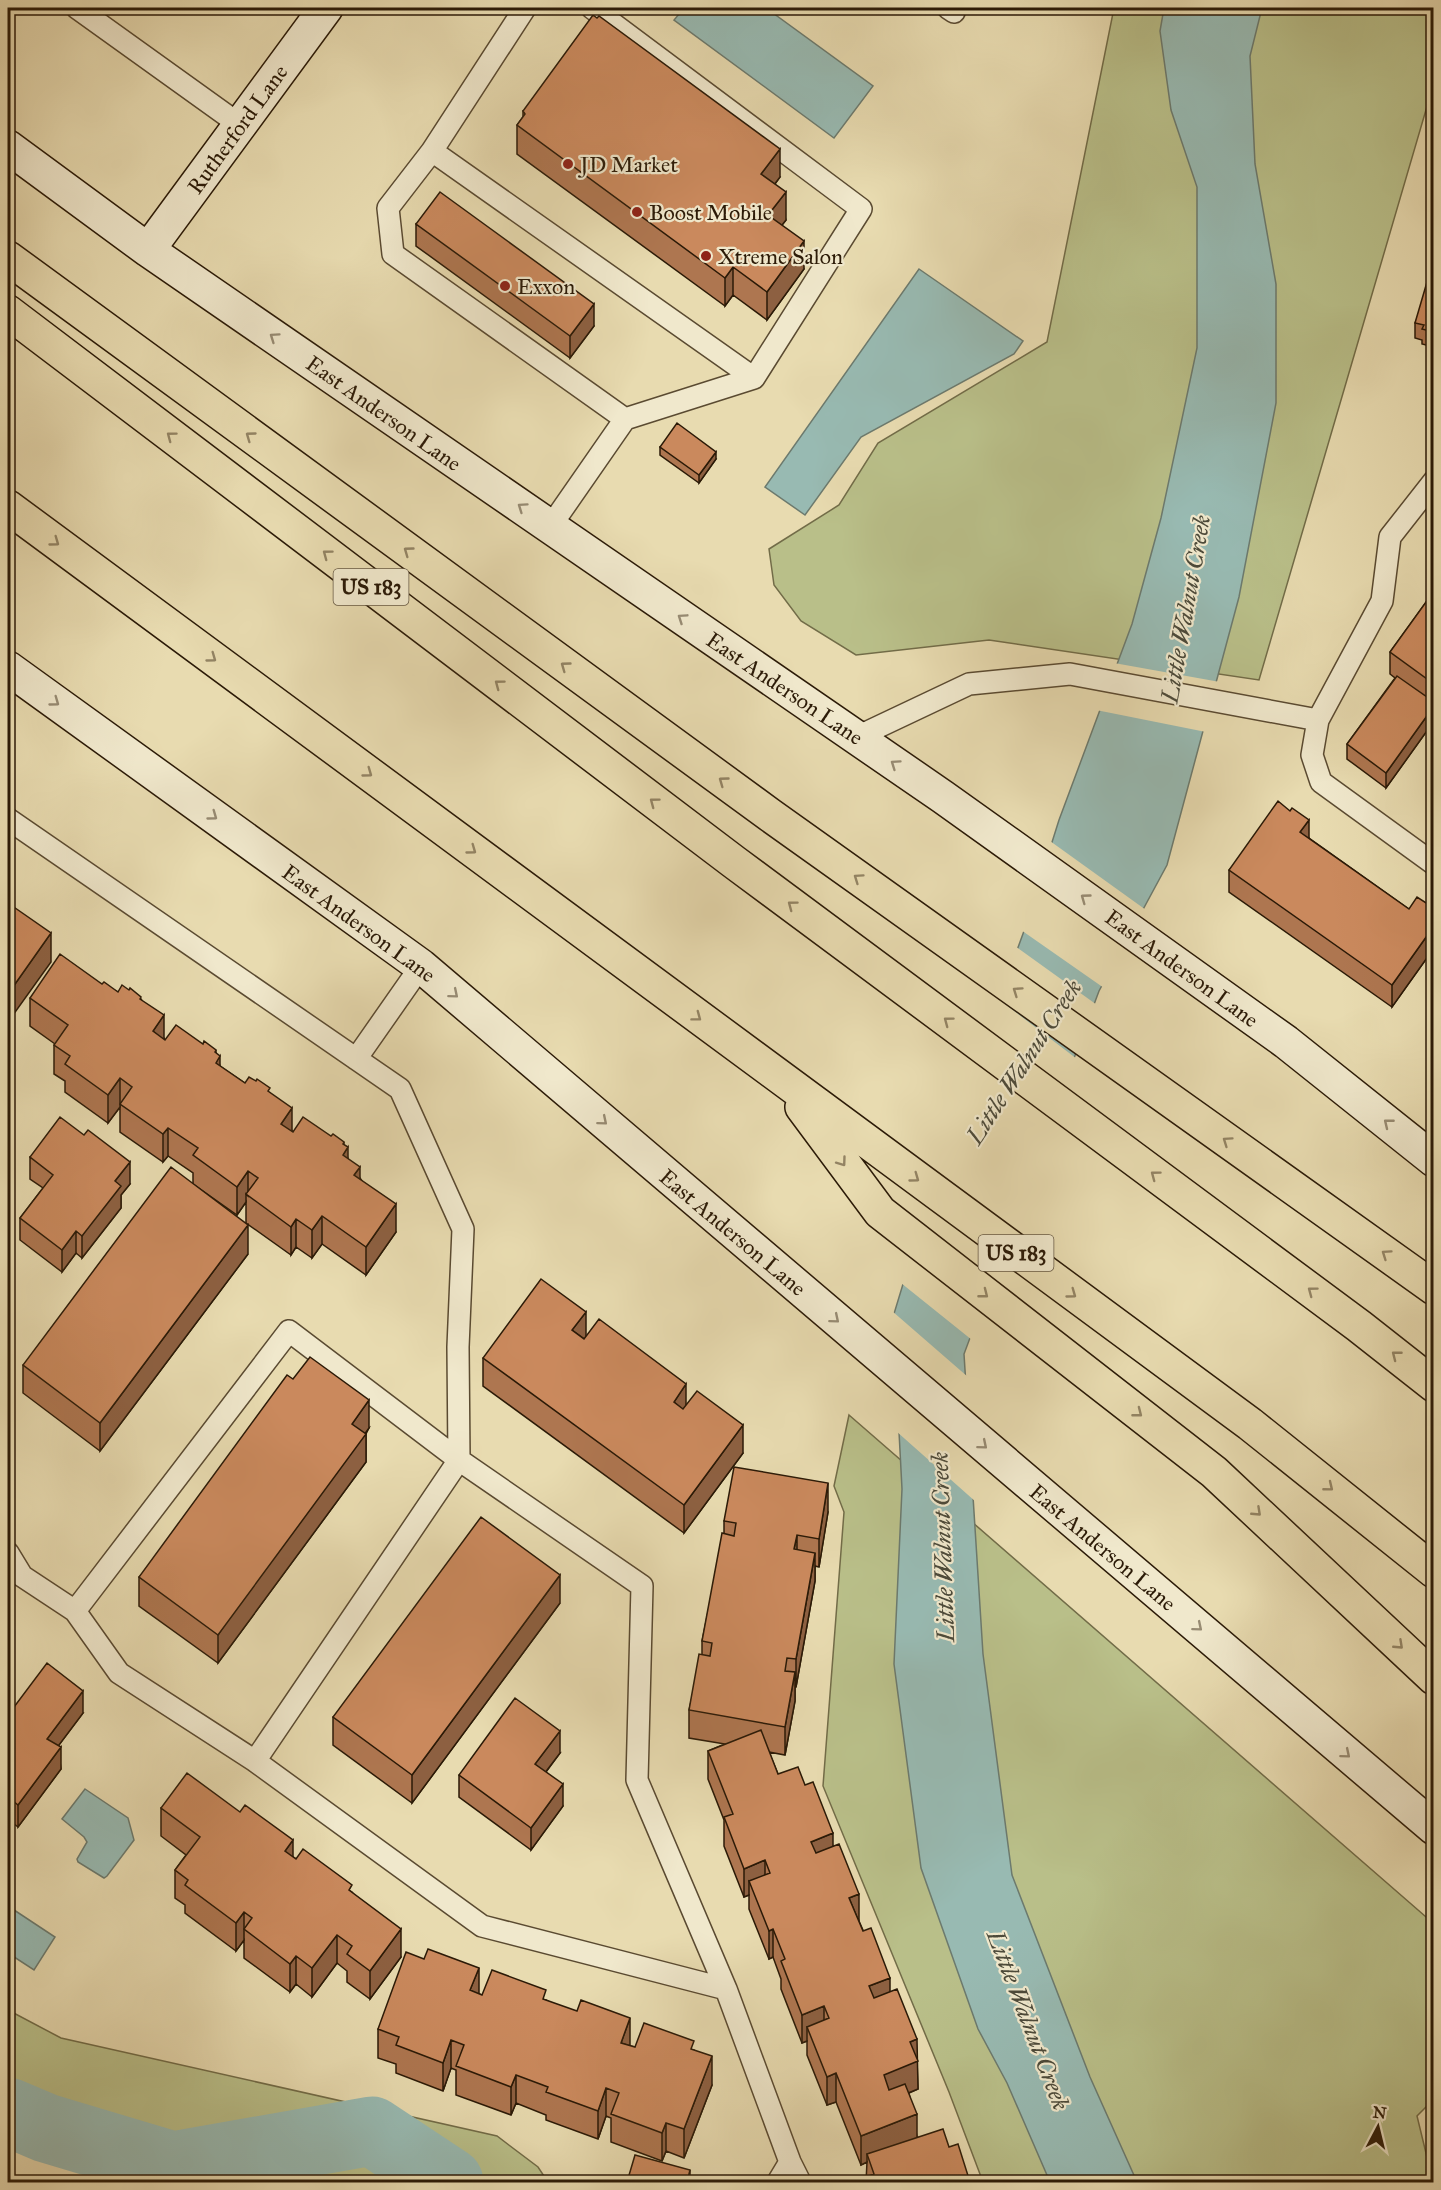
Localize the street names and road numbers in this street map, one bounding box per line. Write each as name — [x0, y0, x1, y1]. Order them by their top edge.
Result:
street label: Rutherford Lane — [181, 59, 293, 199]
street label: East Anderson Lane — [301, 350, 467, 477]
road number: US 183 — [334, 569, 409, 605]
street label: East Anderson Lane — [701, 626, 868, 751]
street label: East Anderson Lane — [277, 859, 441, 988]
street label: East Anderson Lane — [1100, 904, 1264, 1033]
street label: East Anderson Lane — [654, 1163, 812, 1302]
road number: US 183 — [978, 1235, 1054, 1271]
street label: East Anderson Lane — [1024, 1478, 1182, 1617]

